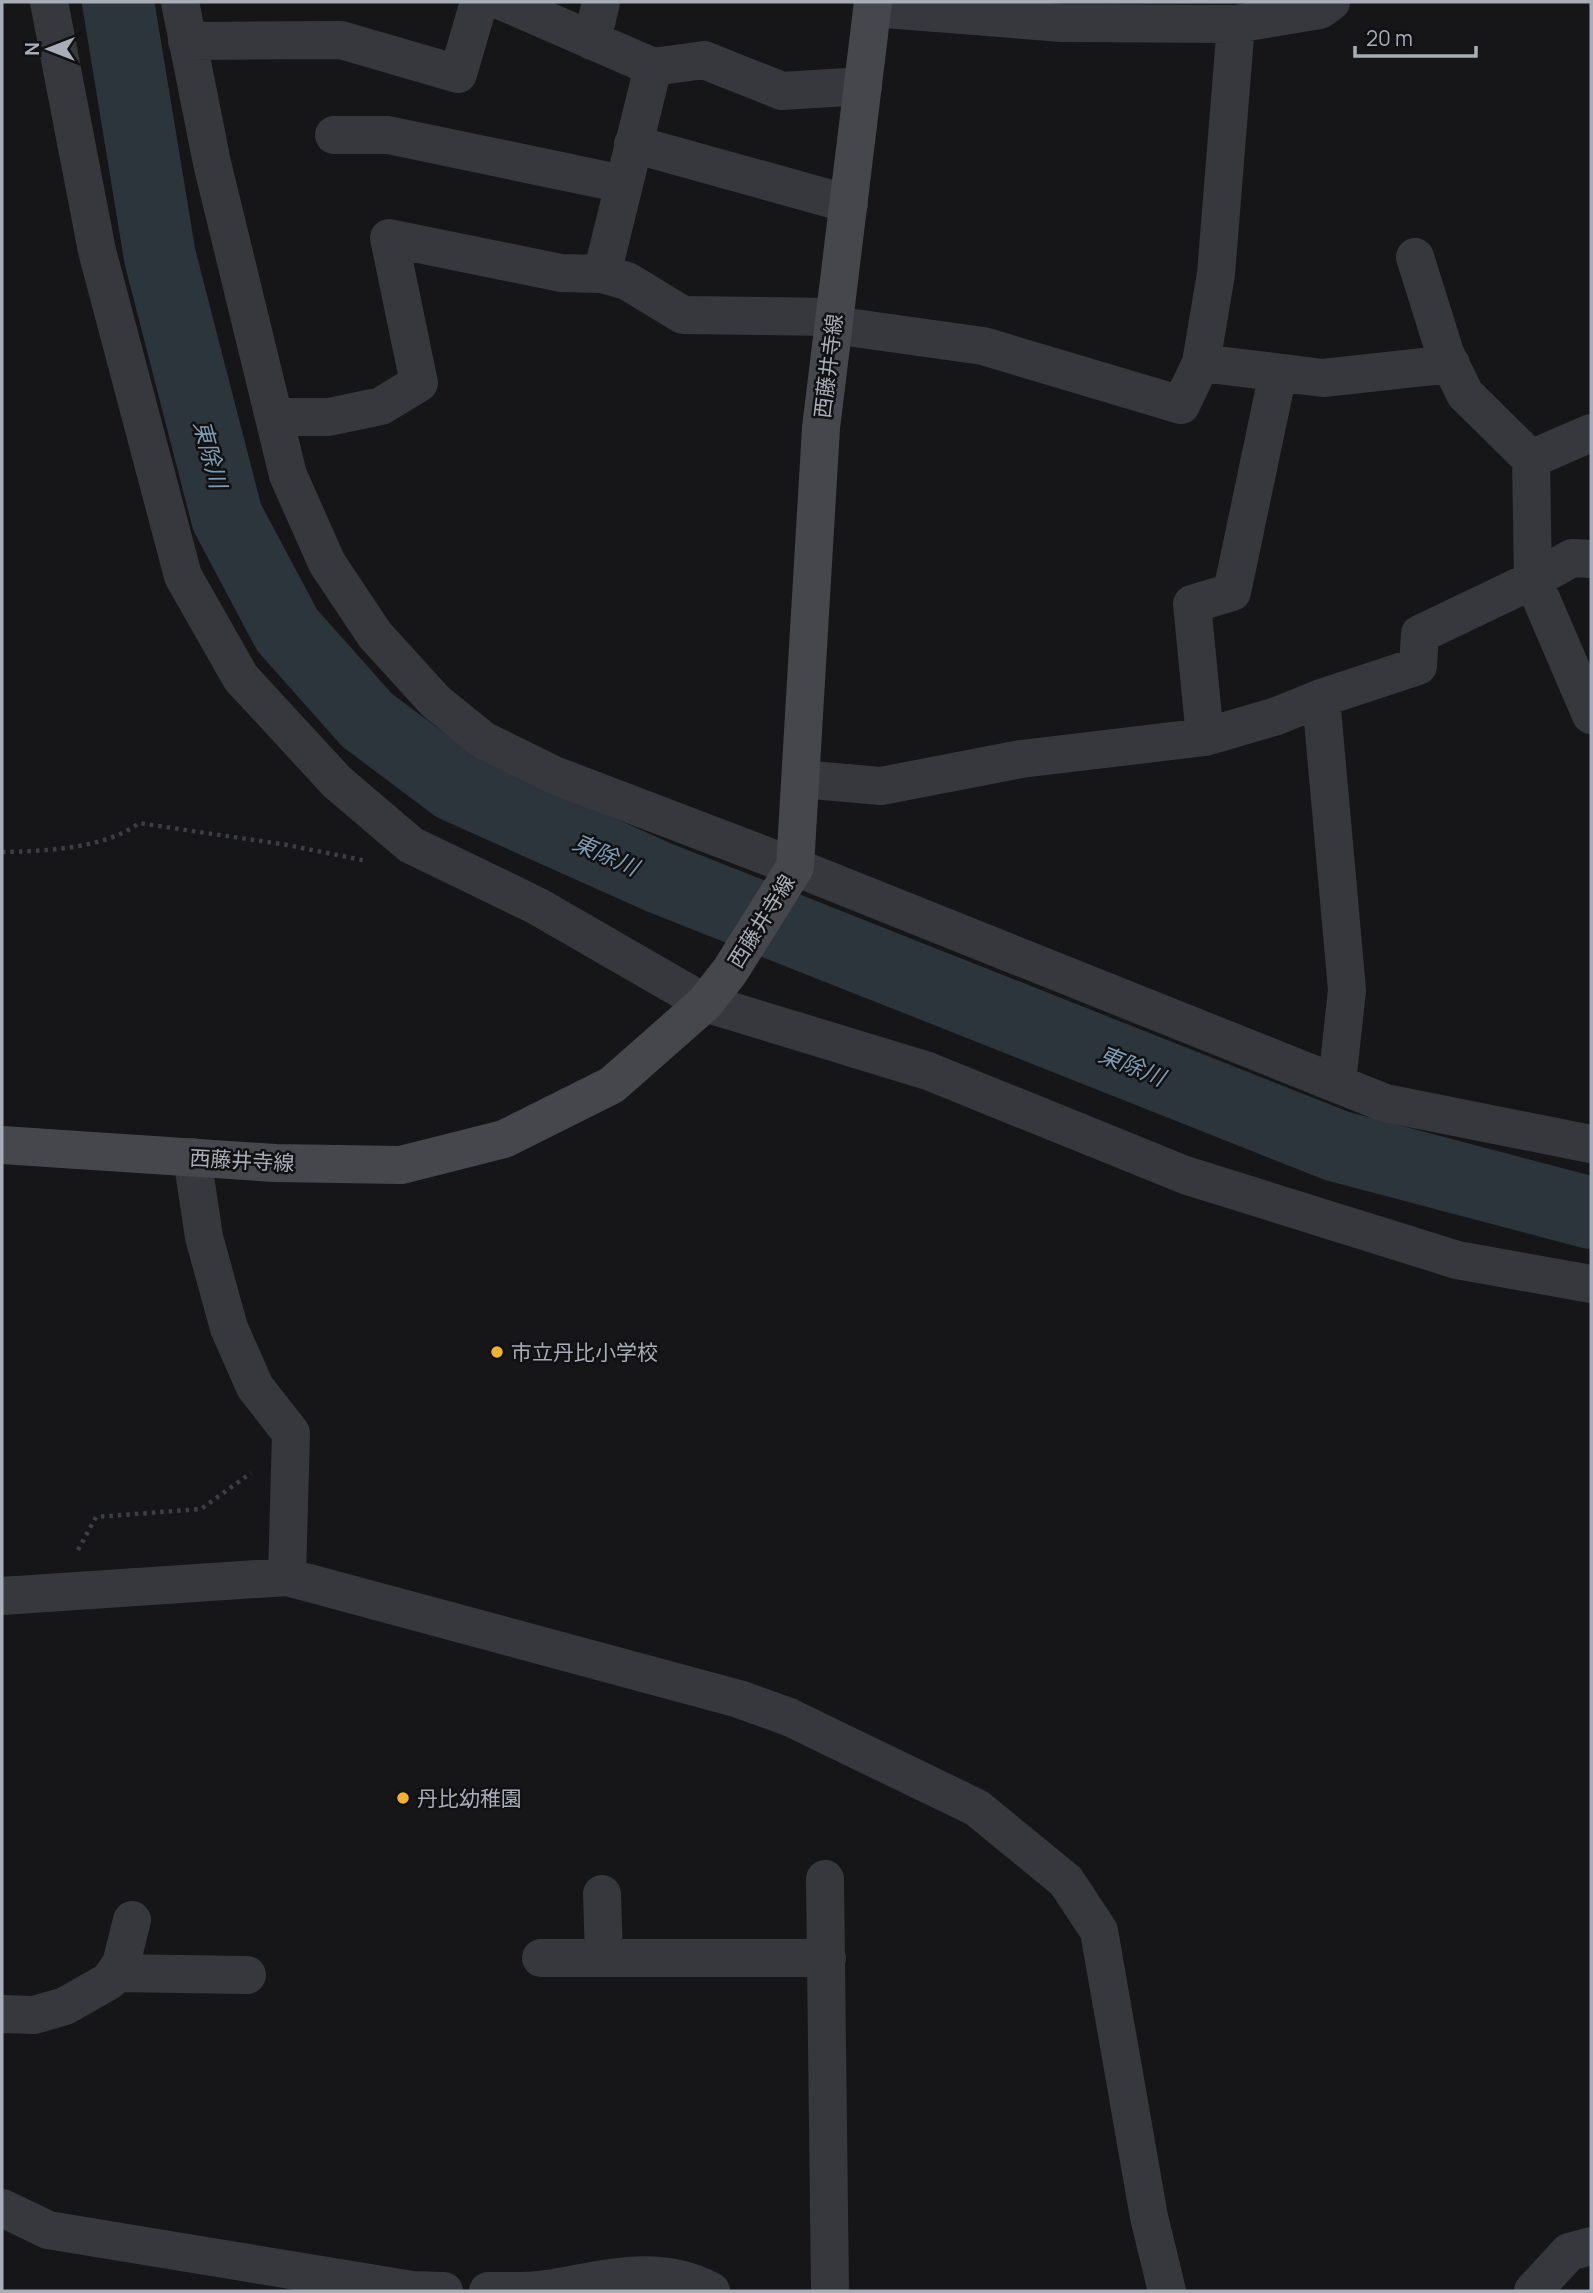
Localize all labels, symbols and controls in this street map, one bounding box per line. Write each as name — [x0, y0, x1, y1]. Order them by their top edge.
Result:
north arrow — [14, 14, 84, 84]
scale bar — [1355, 14, 1476, 58]
text: 20 m — [1366, 24, 1413, 52]
text: N — [19, 42, 45, 56]
street label: 西藤井寺線 — [808, 312, 848, 420]
water label: 東除川 — [187, 417, 236, 494]
water label: 東除川 — [568, 825, 647, 884]
street label: 西藤井寺線 — [721, 869, 801, 973]
water label: 東除川 — [1094, 1037, 1173, 1094]
street label: 西藤井寺線 — [189, 1143, 295, 1177]
place label: 市立丹比小学校 — [511, 1338, 658, 1366]
marker: 市立丹比小学校 — [489, 1344, 505, 1360]
place label: 丹比幼稚園 — [417, 1784, 522, 1812]
marker: 丹比幼稚園 — [395, 1790, 411, 1806]

